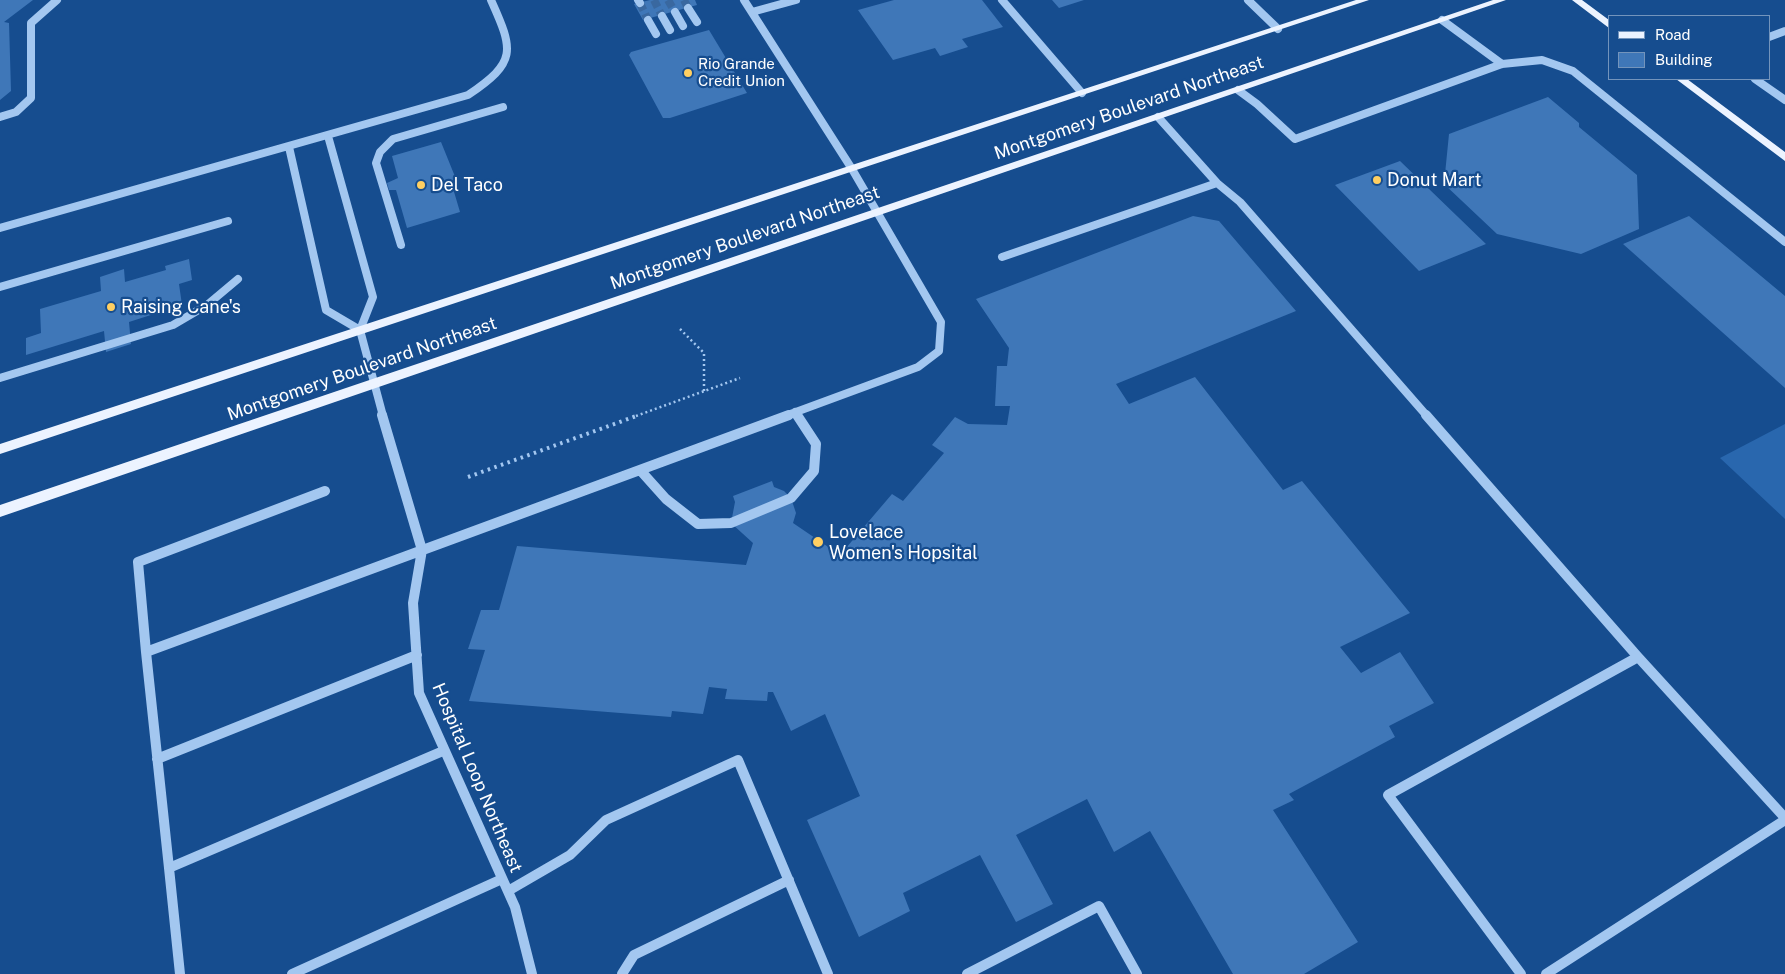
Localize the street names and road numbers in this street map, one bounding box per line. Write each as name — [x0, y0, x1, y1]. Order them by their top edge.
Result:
street label: Montgomery Boulevard Northeast — [991, 52, 1267, 164]
street label: Montgomery Boulevard Northeast — [607, 182, 883, 294]
street label: Montgomery Boulevard Northeast — [224, 313, 500, 425]
street label: Hospital Loop Northeast — [427, 680, 527, 876]

